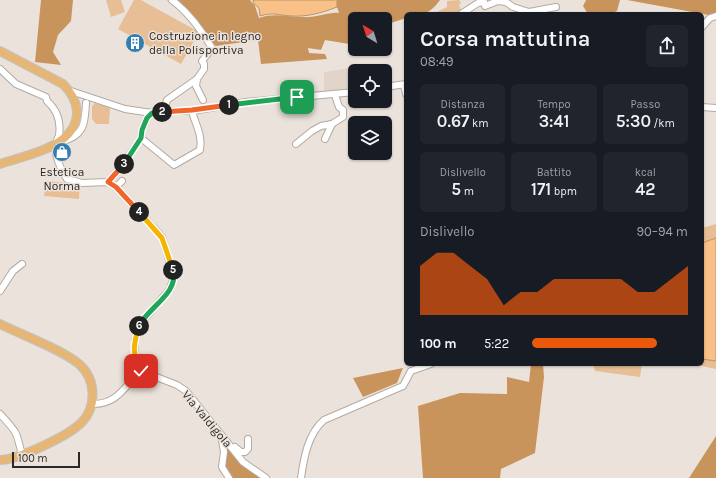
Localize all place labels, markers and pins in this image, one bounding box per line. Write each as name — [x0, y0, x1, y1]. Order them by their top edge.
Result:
place label: Costruzione in legno della Polisportiva — [149, 29, 261, 57]
building icon: Costruzione in legno della Polisportiva — [124, 32, 146, 54]
pin — [280, 80, 314, 114]
pin: 1 — [219, 95, 239, 115]
pin: 2 — [152, 102, 172, 122]
shop icon: Estetica Norma — [51, 141, 73, 163]
pin: 3 — [114, 154, 134, 174]
place label: Estetica Norma — [40, 165, 84, 193]
pin: 4 — [129, 202, 149, 222]
pin: 5 — [163, 260, 183, 280]
pin: 6 — [129, 316, 149, 336]
pin — [124, 354, 158, 388]

